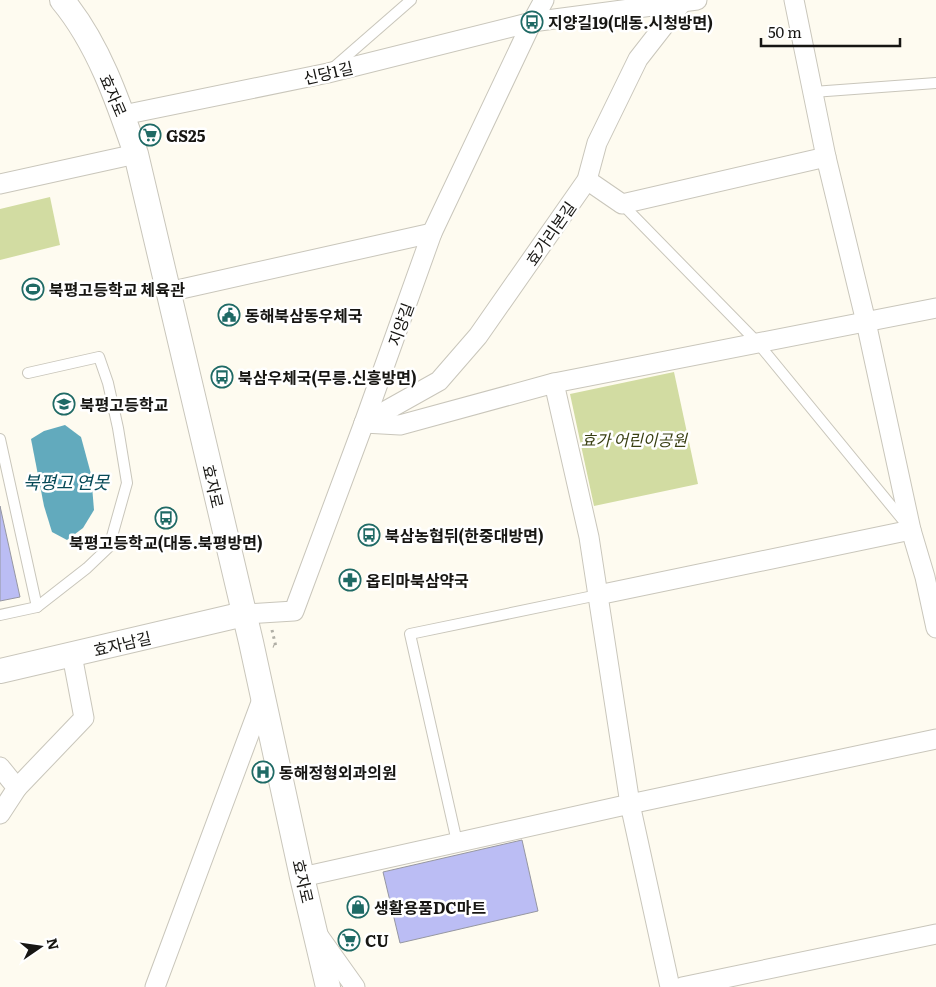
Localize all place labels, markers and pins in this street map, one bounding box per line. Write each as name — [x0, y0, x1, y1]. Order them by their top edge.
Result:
bus stop icon: 지양길19(대동.시청방면) — [520, 10, 544, 34]
place label: 지양길19(대동.시청방면) — [548, 10, 713, 34]
supermarket icon: GS25 — [138, 123, 162, 147]
place label: GS25 — [166, 123, 206, 147]
sports icon: 북평고등학교 체육관 — [21, 277, 45, 301]
place label: 북평고등학교 체육관 — [49, 277, 185, 301]
public building icon: 동해북삼동우체국 — [217, 303, 241, 327]
place label: 동해북삼동우체국 — [245, 303, 363, 327]
bus stop icon: 북삼우체국(무릉.신흥방면) — [210, 365, 234, 389]
place label: 북삼우체국(무릉.신흥방면) — [238, 365, 417, 389]
school or university icon: 북평고등학교 — [52, 392, 76, 416]
place label: 북평고등학교 — [80, 392, 169, 416]
bus stop icon: 북평고등학교(대동.북평방면) — [154, 506, 178, 530]
bus stop icon: 북삼농협뒤(한중대방면) — [357, 523, 381, 547]
place label: 북삼농협뒤(한중대방면) — [385, 523, 544, 547]
place label: 북평고등학교(대동.북평방면) — [69, 530, 263, 554]
pharmacy icon: 옵티마북삼약국 — [338, 568, 362, 592]
place label: 옵티마북삼약국 — [366, 568, 469, 592]
hospital icon: 동해정형외과의원 — [251, 760, 275, 784]
place label: 동해정형외과의원 — [279, 760, 397, 784]
shop icon: 생활용품DC마트 — [346, 895, 370, 919]
place label: 생활용품DC마트 — [374, 895, 486, 919]
supermarket icon: CU — [337, 928, 361, 952]
place label: CU — [365, 928, 389, 952]

